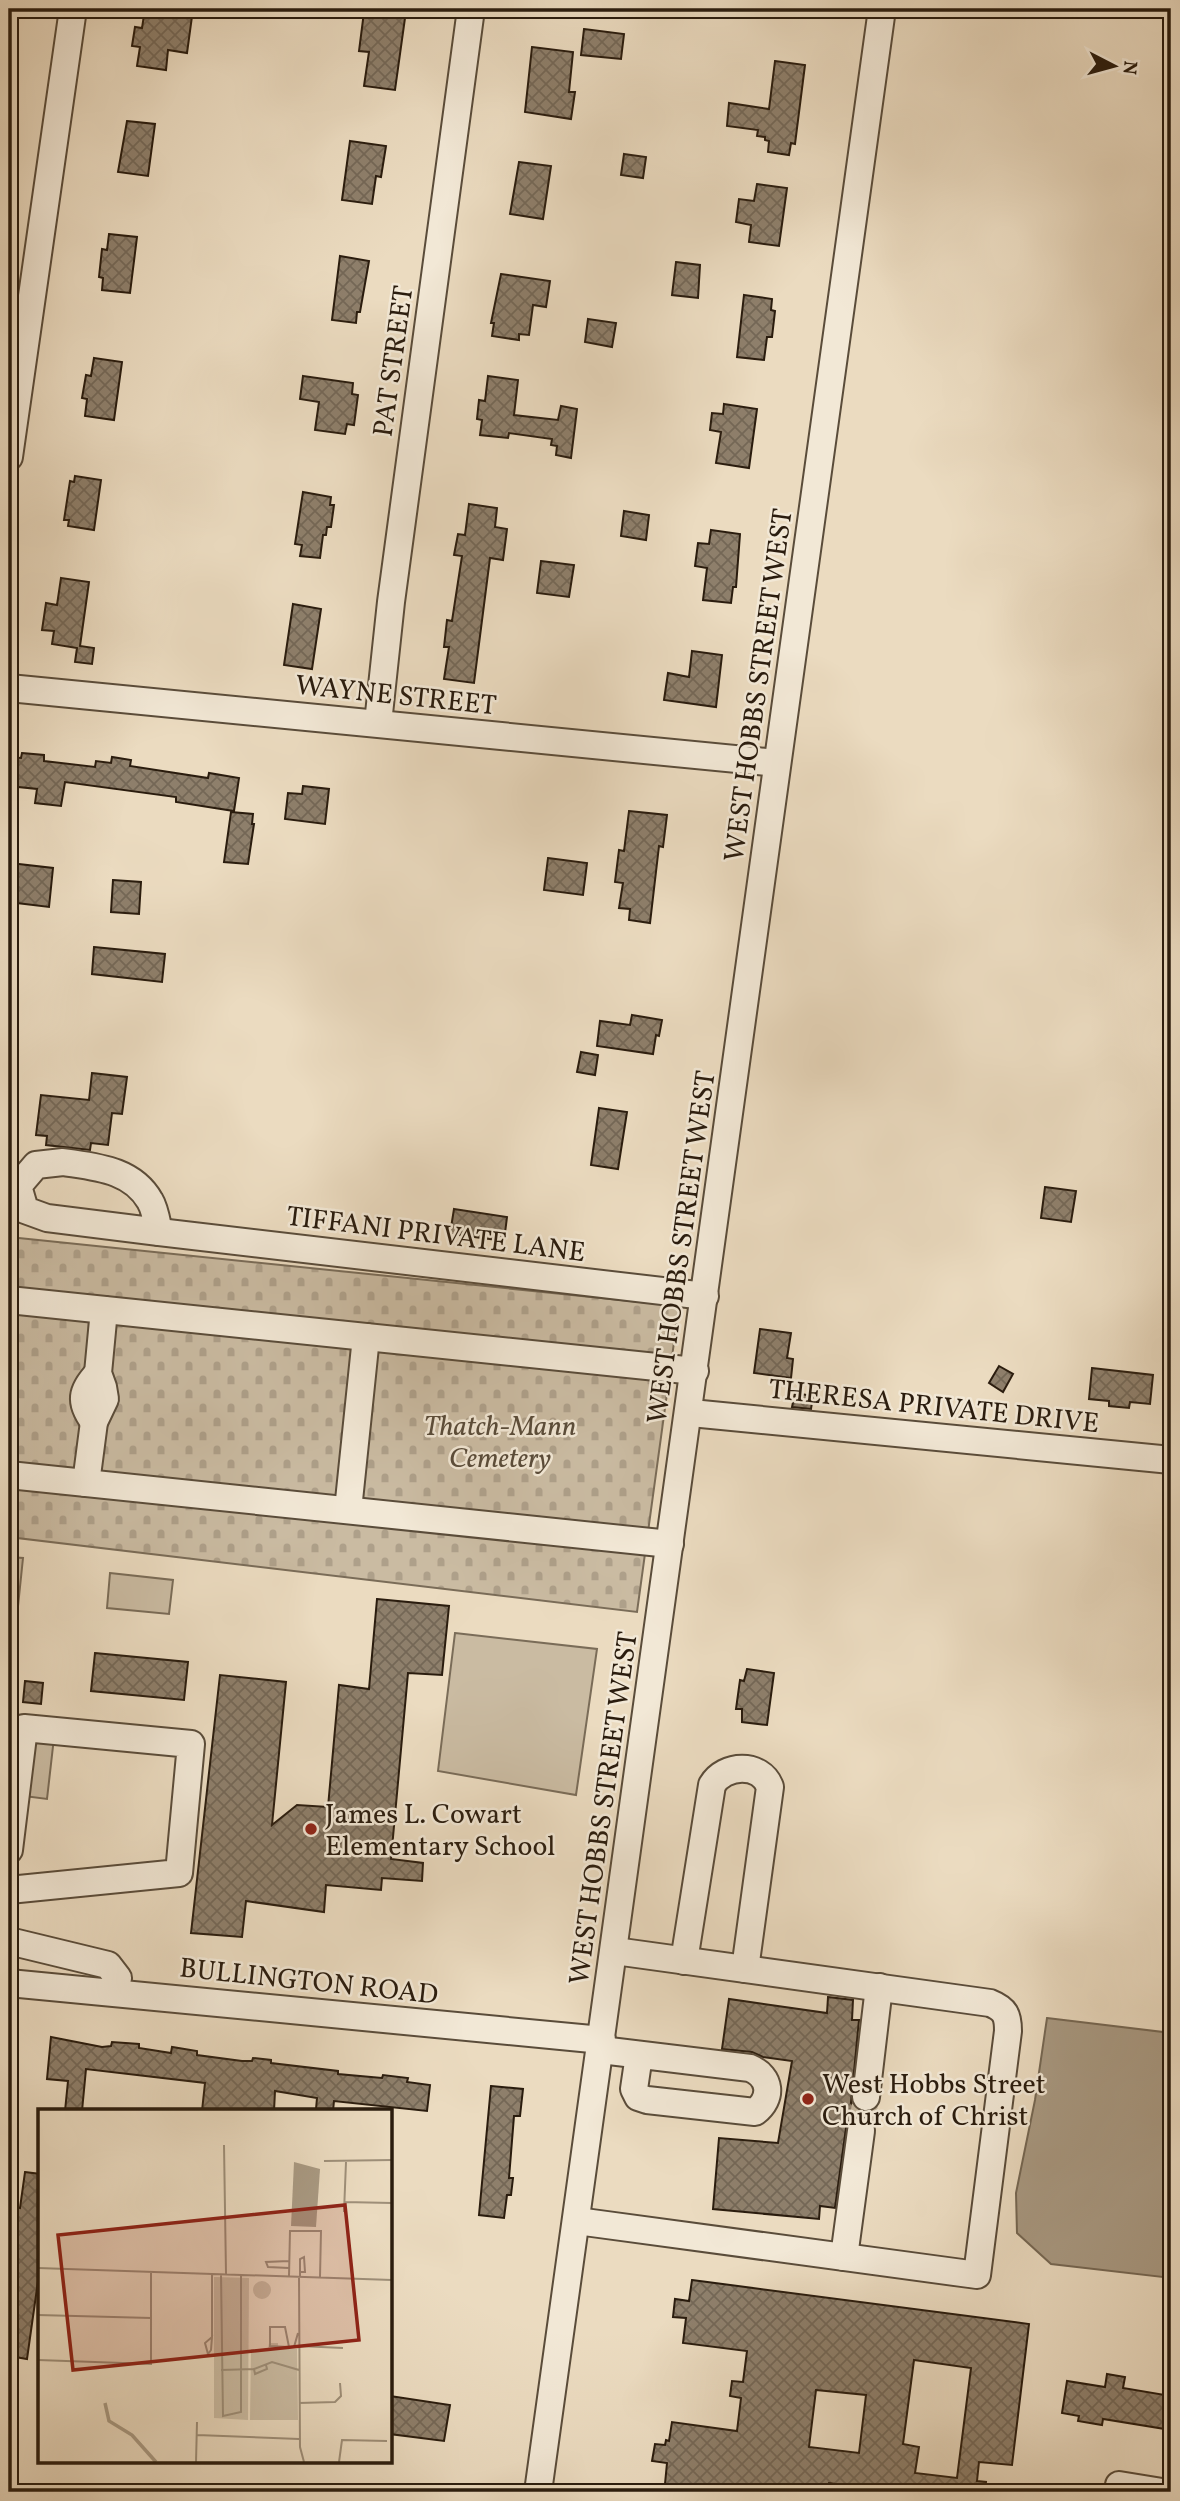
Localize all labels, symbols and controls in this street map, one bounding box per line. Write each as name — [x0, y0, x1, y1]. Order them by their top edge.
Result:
north arrow — [1078, 32, 1148, 102]
text: N — [1115, 59, 1143, 76]
street label: PAT STREET — [365, 283, 424, 440]
street label: WEST HOBBS STREET WEST — [715, 506, 804, 864]
street label: WAYNE STREET — [293, 667, 498, 726]
street label: WEST HOBBS STREET WEST — [638, 1068, 727, 1426]
street label: TIFFANI PRIVATE LANE — [284, 1198, 587, 1273]
street label: THERESA PRIVATE DRIVE — [766, 1371, 1101, 1444]
park label: Thatch-Mann Cemetery — [424, 1408, 576, 1479]
street label: WEST HOBBS STREET WEST — [560, 1629, 649, 1987]
place label: James L. Cowart Elementary School — [325, 1796, 556, 1867]
marker: James L. Cowart Elementary School — [303, 1821, 319, 1837]
street label: BULLINGTON ROAD — [177, 1950, 440, 2015]
place label: West Hobbs Street Church of Christ — [822, 2066, 1046, 2137]
marker: West Hobbs Street Church of Christ — [800, 2091, 816, 2107]
inset map — [38, 2109, 392, 2462]

